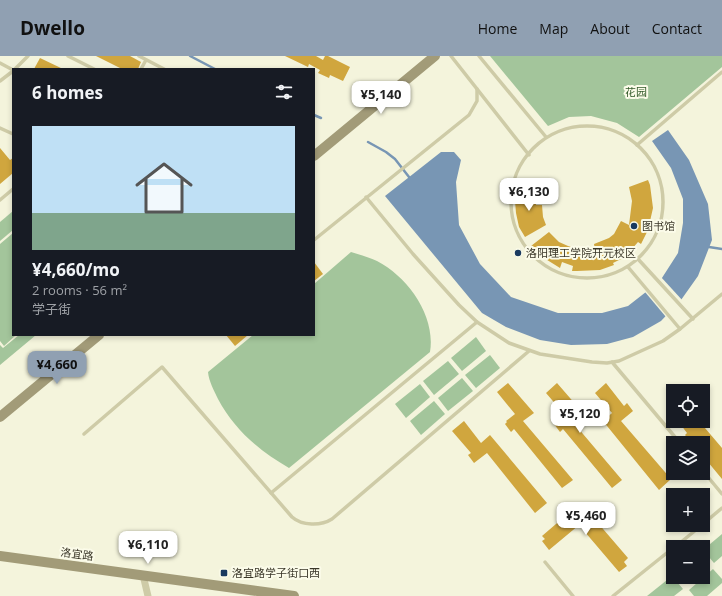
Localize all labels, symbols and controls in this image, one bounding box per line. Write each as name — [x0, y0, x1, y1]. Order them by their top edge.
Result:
text: Dwello — [20, 15, 85, 41]
text: Home — [478, 19, 517, 38]
text: Map — [539, 19, 568, 38]
text: About — [590, 19, 630, 38]
text: Contact — [652, 19, 702, 38]
text: 6 homes — [32, 81, 103, 104]
icon: filters — [273, 81, 295, 103]
pin: ¥5,140 — [348, 81, 414, 115]
park label: 花园 — [625, 84, 647, 99]
text: ¥5,140 — [361, 85, 401, 103]
icon: home — [128, 152, 200, 224]
pin: ¥6,130 — [496, 178, 562, 212]
text: ¥6,130 — [509, 182, 549, 200]
place label: 图书馆 — [642, 218, 675, 233]
marker: 图书馆 — [629, 221, 639, 231]
place label: 洛阳理工学院开元校区 — [526, 245, 636, 260]
marker: 洛阳理工学院开元校区 — [513, 248, 523, 258]
text: ¥4,660/mo — [32, 258, 120, 281]
text: 2 rooms · 56 m² — [32, 281, 127, 299]
text: 学子街 — [32, 300, 71, 318]
pin: ¥4,660 — [24, 351, 90, 385]
text: ¥4,660 — [37, 355, 77, 373]
map controls — [666, 384, 710, 584]
button: locate — [666, 384, 710, 428]
pin: ¥5,120 — [547, 400, 613, 434]
text: ¥5,120 — [560, 404, 600, 422]
button: layers — [666, 436, 710, 480]
button: + — [666, 488, 710, 532]
pin: ¥5,460 — [553, 502, 619, 536]
text: ¥5,460 — [566, 506, 606, 524]
pin: ¥6,110 — [115, 531, 181, 565]
text: ¥6,110 — [128, 535, 168, 553]
button: − — [666, 540, 710, 584]
street label: 洛宜路 — [60, 544, 94, 563]
place label: 洛宜路学子街口西 — [232, 565, 320, 580]
marker: 洛宜路学子街口西 — [219, 568, 229, 578]

